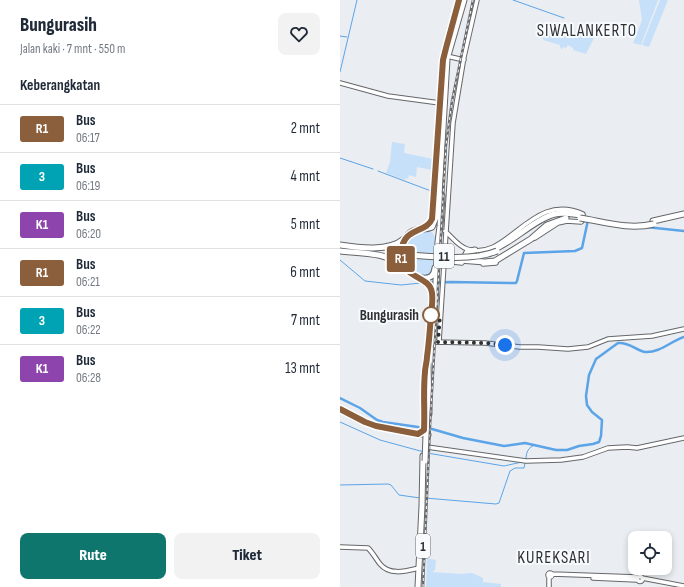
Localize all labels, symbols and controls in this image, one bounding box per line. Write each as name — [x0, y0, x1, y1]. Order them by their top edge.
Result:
button: heart — [278, 13, 320, 55]
text: Bungurasih — [20, 14, 97, 37]
district label: SIWALANKERTO — [537, 21, 637, 41]
text: Jalan kaki · 7 mnt · 550 m — [20, 41, 125, 57]
text: Keberangkatan — [20, 76, 100, 95]
text: Bus — [76, 111, 95, 130]
text: 2 mnt — [291, 119, 320, 138]
text: R1 — [36, 120, 48, 137]
text: 06:17 — [76, 130, 100, 146]
text: Bus — [76, 159, 95, 178]
text: 4 mnt — [291, 167, 320, 186]
text: 3 — [39, 168, 45, 185]
text: 06:19 — [76, 178, 100, 194]
text: Bus — [76, 207, 95, 226]
text: 5 mnt — [291, 215, 320, 234]
text: K1 — [36, 216, 48, 233]
text: 06:20 — [76, 226, 101, 242]
road number: 11 — [434, 244, 454, 268]
line badge: R1 — [383, 246, 419, 272]
text: R1 — [395, 250, 407, 267]
text: Bus — [76, 255, 95, 274]
text: 6 mnt — [290, 263, 320, 282]
text: R1 — [36, 264, 48, 281]
text: 06:21 — [76, 274, 100, 290]
text: Bus — [76, 303, 95, 322]
place label: Bungurasih — [360, 306, 419, 325]
marker: Bungurasih — [422, 306, 440, 324]
text: 7 mnt — [291, 311, 320, 330]
text: 3 — [39, 312, 45, 329]
text: 06:22 — [76, 322, 101, 338]
your location — [495, 335, 515, 355]
text: Bus — [76, 351, 95, 370]
text: 13 mnt — [285, 359, 320, 378]
text: K1 — [36, 360, 48, 377]
text: 06:28 — [76, 370, 101, 386]
map controls — [628, 531, 672, 575]
button: locate — [628, 531, 672, 575]
button: Rute — [20, 533, 166, 579]
button: Tiket — [174, 533, 320, 579]
road number: 1 — [416, 534, 430, 558]
district label: KUREKSARI — [517, 548, 591, 568]

